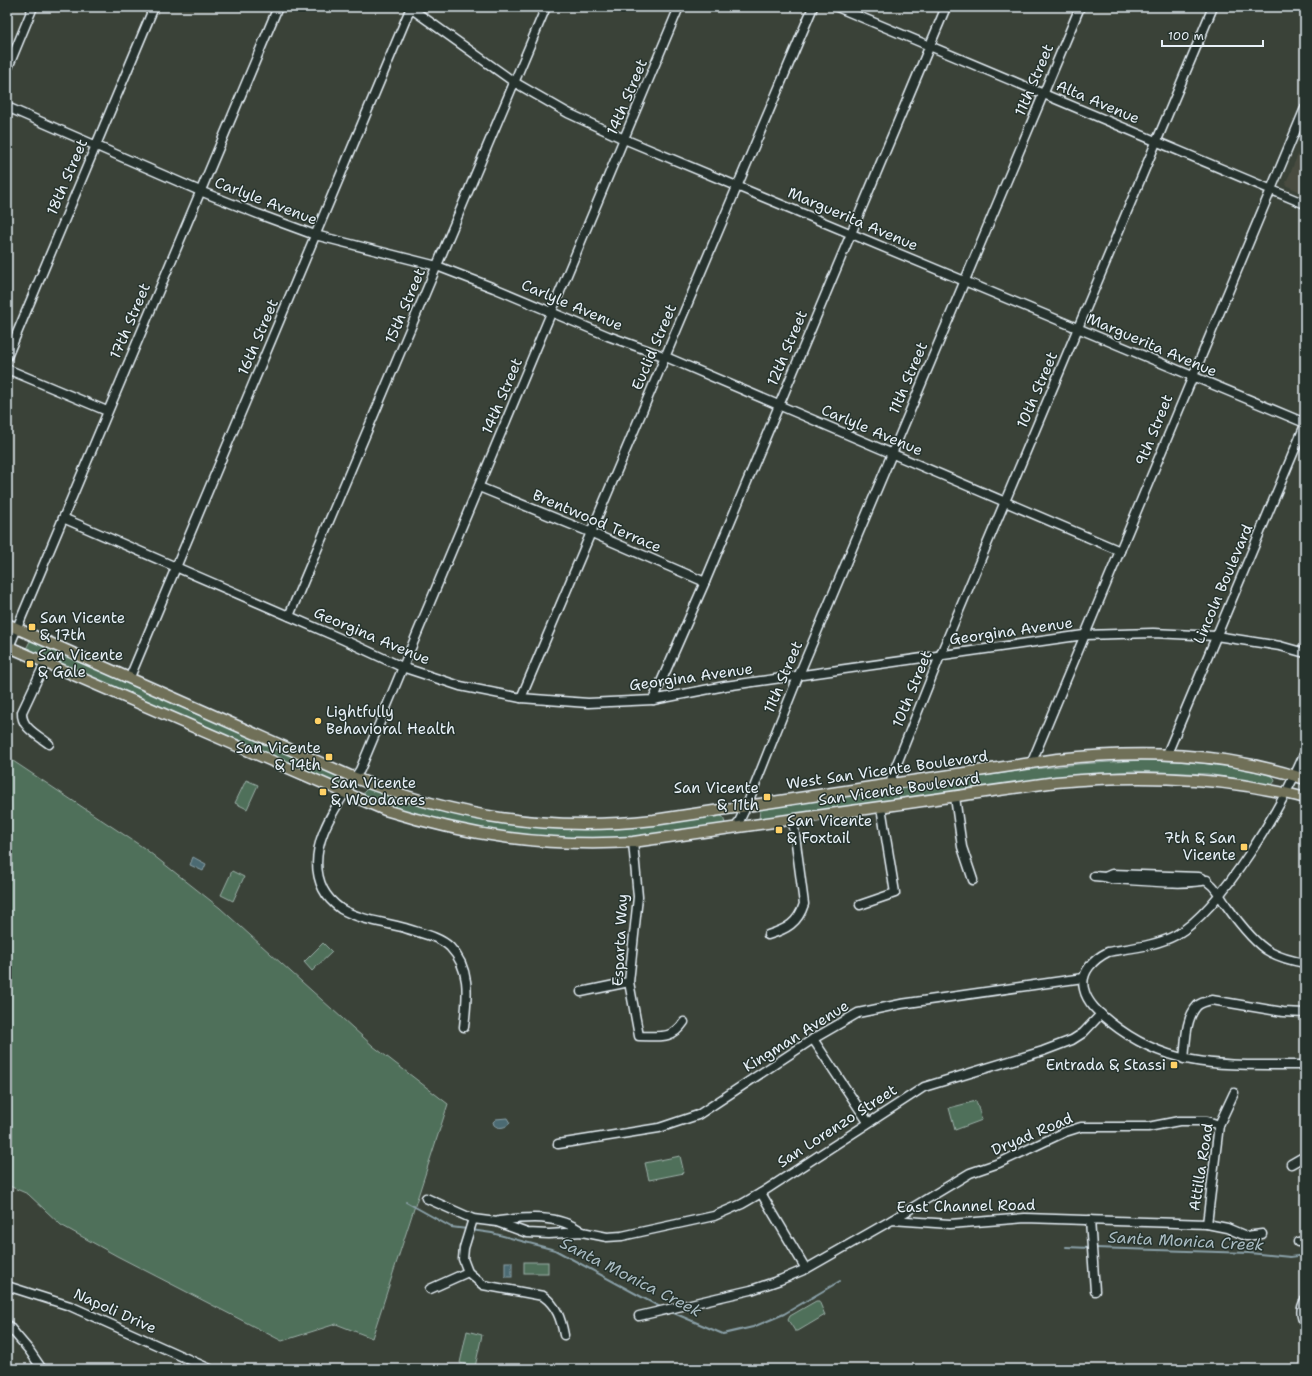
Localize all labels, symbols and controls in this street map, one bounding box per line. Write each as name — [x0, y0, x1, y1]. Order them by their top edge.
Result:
scale bar — [1162, 22, 1263, 48]
text: 100 m — [1168, 28, 1204, 44]
street label: 11th Street — [1010, 41, 1058, 119]
street label: 14th Street — [602, 56, 652, 138]
street label: Alta Avenue — [1053, 75, 1143, 129]
street label: 18th Street — [42, 136, 92, 218]
street label: Carlyle Avenue — [212, 172, 320, 230]
street label: Marguerita Avenue — [785, 182, 921, 256]
street label: 15th Street — [380, 265, 430, 347]
street label: Carlyle Avenue — [518, 275, 626, 335]
street label: 17th Street — [105, 280, 155, 362]
street label: 16th Street — [233, 296, 283, 378]
street label: Euclid Street — [627, 301, 681, 393]
street label: 12th Street — [762, 307, 812, 389]
street label: Marguerita Avenue — [1084, 308, 1220, 382]
street label: 11th Street — [884, 339, 932, 417]
street label: 10th Street — [1012, 349, 1062, 431]
street label: 14th Street — [477, 355, 527, 437]
street label: 9th Street — [1131, 391, 1177, 469]
street label: Carlyle Avenue — [818, 400, 926, 460]
street label: Brentwood Terrace — [530, 485, 664, 557]
street label: Lincoln Boulevard — [1189, 521, 1257, 647]
street label: Georgina Avenue — [311, 602, 433, 670]
place label: San Vicente & 17th — [40, 608, 125, 645]
street label: Georgina Avenue — [948, 612, 1074, 650]
marker: San Vicente & 17th — [27, 622, 37, 632]
street label: 11th Street — [759, 638, 807, 716]
place label: San Vicente & Gale — [38, 645, 123, 682]
street label: 10th Street — [888, 648, 936, 730]
street label: Georgina Avenue — [628, 658, 754, 696]
marker: San Vicente & Gale — [25, 659, 35, 669]
place label: Lightfully Behavioral Health — [326, 702, 455, 739]
marker: Lightfully Behavioral Health — [313, 716, 323, 726]
place label: San Vicente & 14th — [236, 738, 321, 775]
street label: West San Vicente Boulevard — [785, 747, 989, 793]
marker: San Vicente & 14th — [324, 752, 334, 762]
street label: San Vicente Boulevard — [817, 769, 981, 809]
place label: San Vicente & Woodacres — [331, 773, 425, 810]
place label: San Vicente & 11th — [674, 778, 759, 815]
marker: San Vicente & Woodacres — [318, 787, 328, 797]
marker: San Vicente & 11th — [762, 792, 772, 802]
place label: San Vicente & Foxtail — [787, 811, 872, 848]
marker: San Vicente & Foxtail — [774, 825, 784, 835]
place label: 7th & San Vicente — [1164, 828, 1236, 865]
marker: 7th & San Vicente — [1239, 842, 1249, 852]
street label: Esparta Way — [608, 893, 632, 987]
street label: Kingman Avenue — [739, 995, 853, 1077]
place label: Entrada & Stassi — [1046, 1055, 1166, 1075]
marker: Entrada & Stassi — [1169, 1060, 1179, 1070]
street label: San Lorenzo Street — [773, 1080, 901, 1172]
street label: Dryad Road — [988, 1108, 1076, 1160]
street label: Attilla Road — [1184, 1121, 1218, 1212]
street label: East Channel Road — [896, 1195, 1036, 1217]
water label: Santa Monica Creek — [1108, 1226, 1264, 1256]
water label: Santa Monica Creek — [557, 1232, 705, 1322]
street label: Napoli Drive — [70, 1284, 160, 1338]

